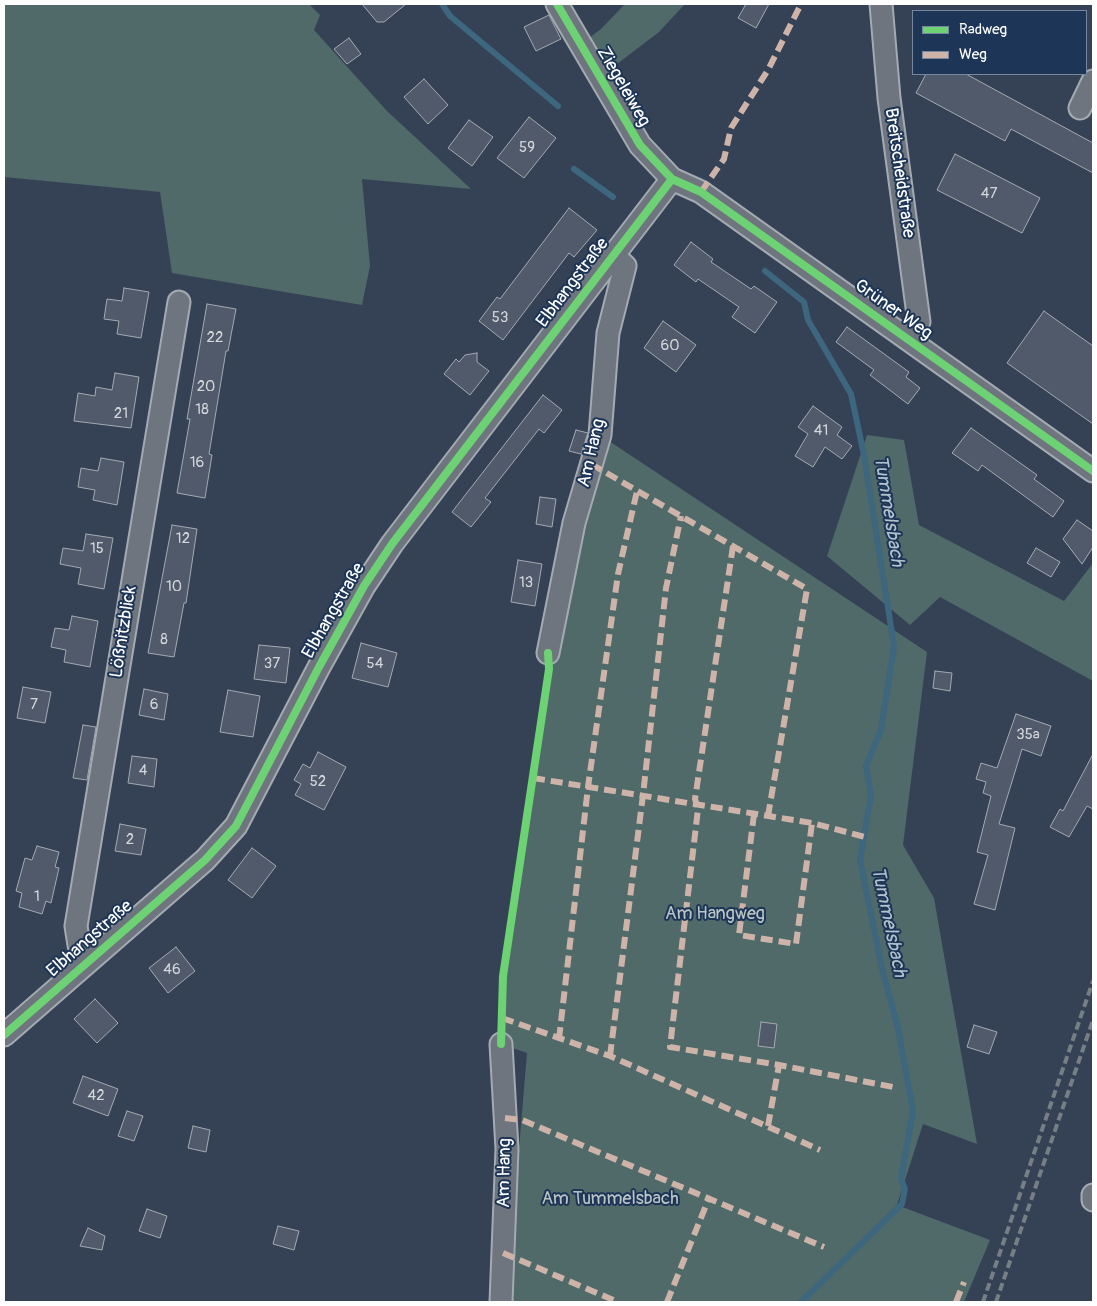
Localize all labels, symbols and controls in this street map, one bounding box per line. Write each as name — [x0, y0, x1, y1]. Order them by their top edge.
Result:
legend — [912, 10, 1087, 75]
text: Radweg — [959, 20, 1007, 39]
street label: Ziegeleiweg — [591, 43, 655, 131]
text: Weg — [959, 45, 987, 64]
street label: Breitscheidstraße — [879, 107, 919, 239]
house number: 59 — [519, 139, 535, 157]
house number: 47 — [981, 185, 997, 203]
street label: Elbhangstraße — [532, 234, 614, 332]
street label: Grüner Weg — [850, 275, 936, 345]
house number: 53 — [492, 309, 508, 327]
house number: 22 — [207, 329, 223, 347]
house number: 60 — [661, 337, 679, 355]
house number: 20 — [197, 378, 215, 396]
house number: 18 — [195, 401, 209, 419]
house number: 21 — [114, 405, 128, 423]
street label: Am Hang — [574, 417, 610, 489]
house number: 41 — [814, 422, 828, 440]
house number: 16 — [190, 454, 204, 472]
water label: Tummelsbach — [868, 454, 908, 568]
house number: 12 — [176, 530, 190, 548]
house number: 15 — [90, 540, 104, 558]
street label: Elbhangstraße — [298, 559, 370, 663]
house number: 13 — [519, 574, 533, 592]
house number: 10 — [166, 578, 182, 596]
street label: Lößnitzblick — [106, 584, 142, 680]
house number: 8 — [160, 631, 168, 649]
house number: 37 — [264, 655, 280, 673]
house number: 54 — [367, 655, 383, 673]
house number: 7 — [30, 696, 38, 714]
house number: 6 — [150, 696, 158, 714]
house number: 35a — [1016, 726, 1040, 744]
house number: 4 — [139, 762, 147, 780]
house number: 52 — [310, 773, 326, 791]
house number: 2 — [126, 831, 134, 849]
water label: Tummelsbach — [865, 865, 911, 979]
house number: 1 — [34, 888, 40, 906]
street label: Elbhangstraße — [43, 896, 137, 982]
park label: Am Hangweg — [665, 903, 765, 925]
house number: 46 — [163, 961, 181, 979]
house number: 42 — [87, 1087, 105, 1105]
street label: Am Hang — [494, 1138, 516, 1208]
park label: Am Tummelsbach — [541, 1188, 679, 1210]

